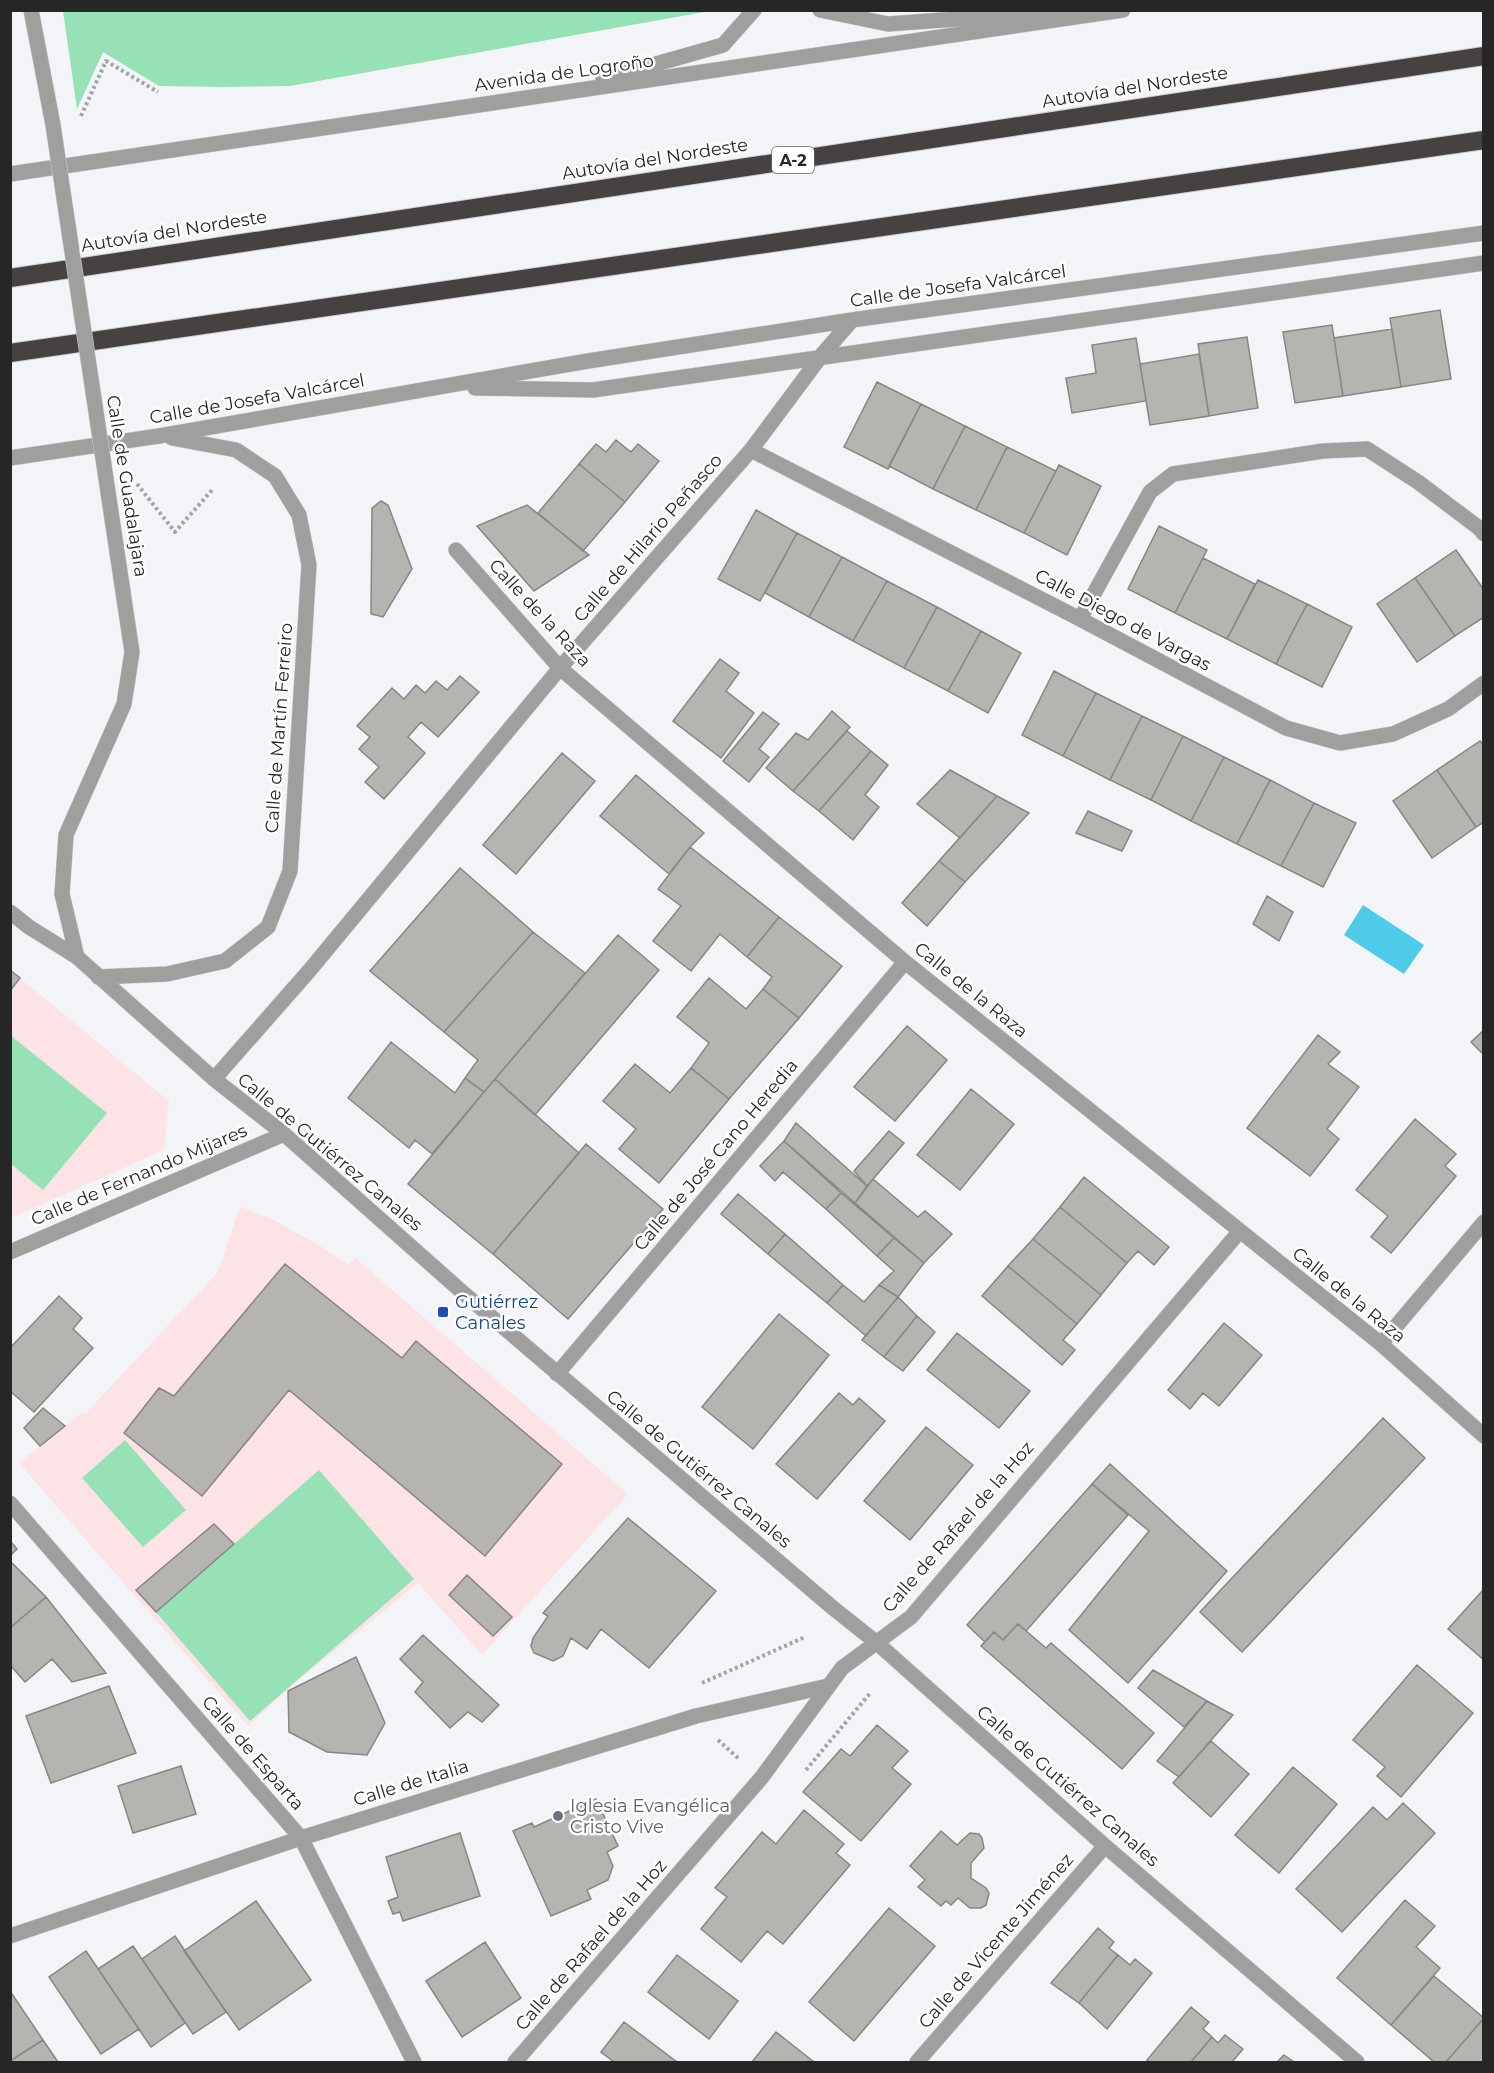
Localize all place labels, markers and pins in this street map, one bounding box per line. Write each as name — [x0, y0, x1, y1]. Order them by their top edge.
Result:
place label: Gutiérrez Canales — [455, 1291, 538, 1334]
marker: Gutiérrez Canales — [436, 1305, 450, 1319]
place label: Iglesia Evangélica Cristo Vive — [570, 1795, 730, 1838]
marker: Iglesia Evangélica Cristo Vive — [551, 1809, 565, 1823]

